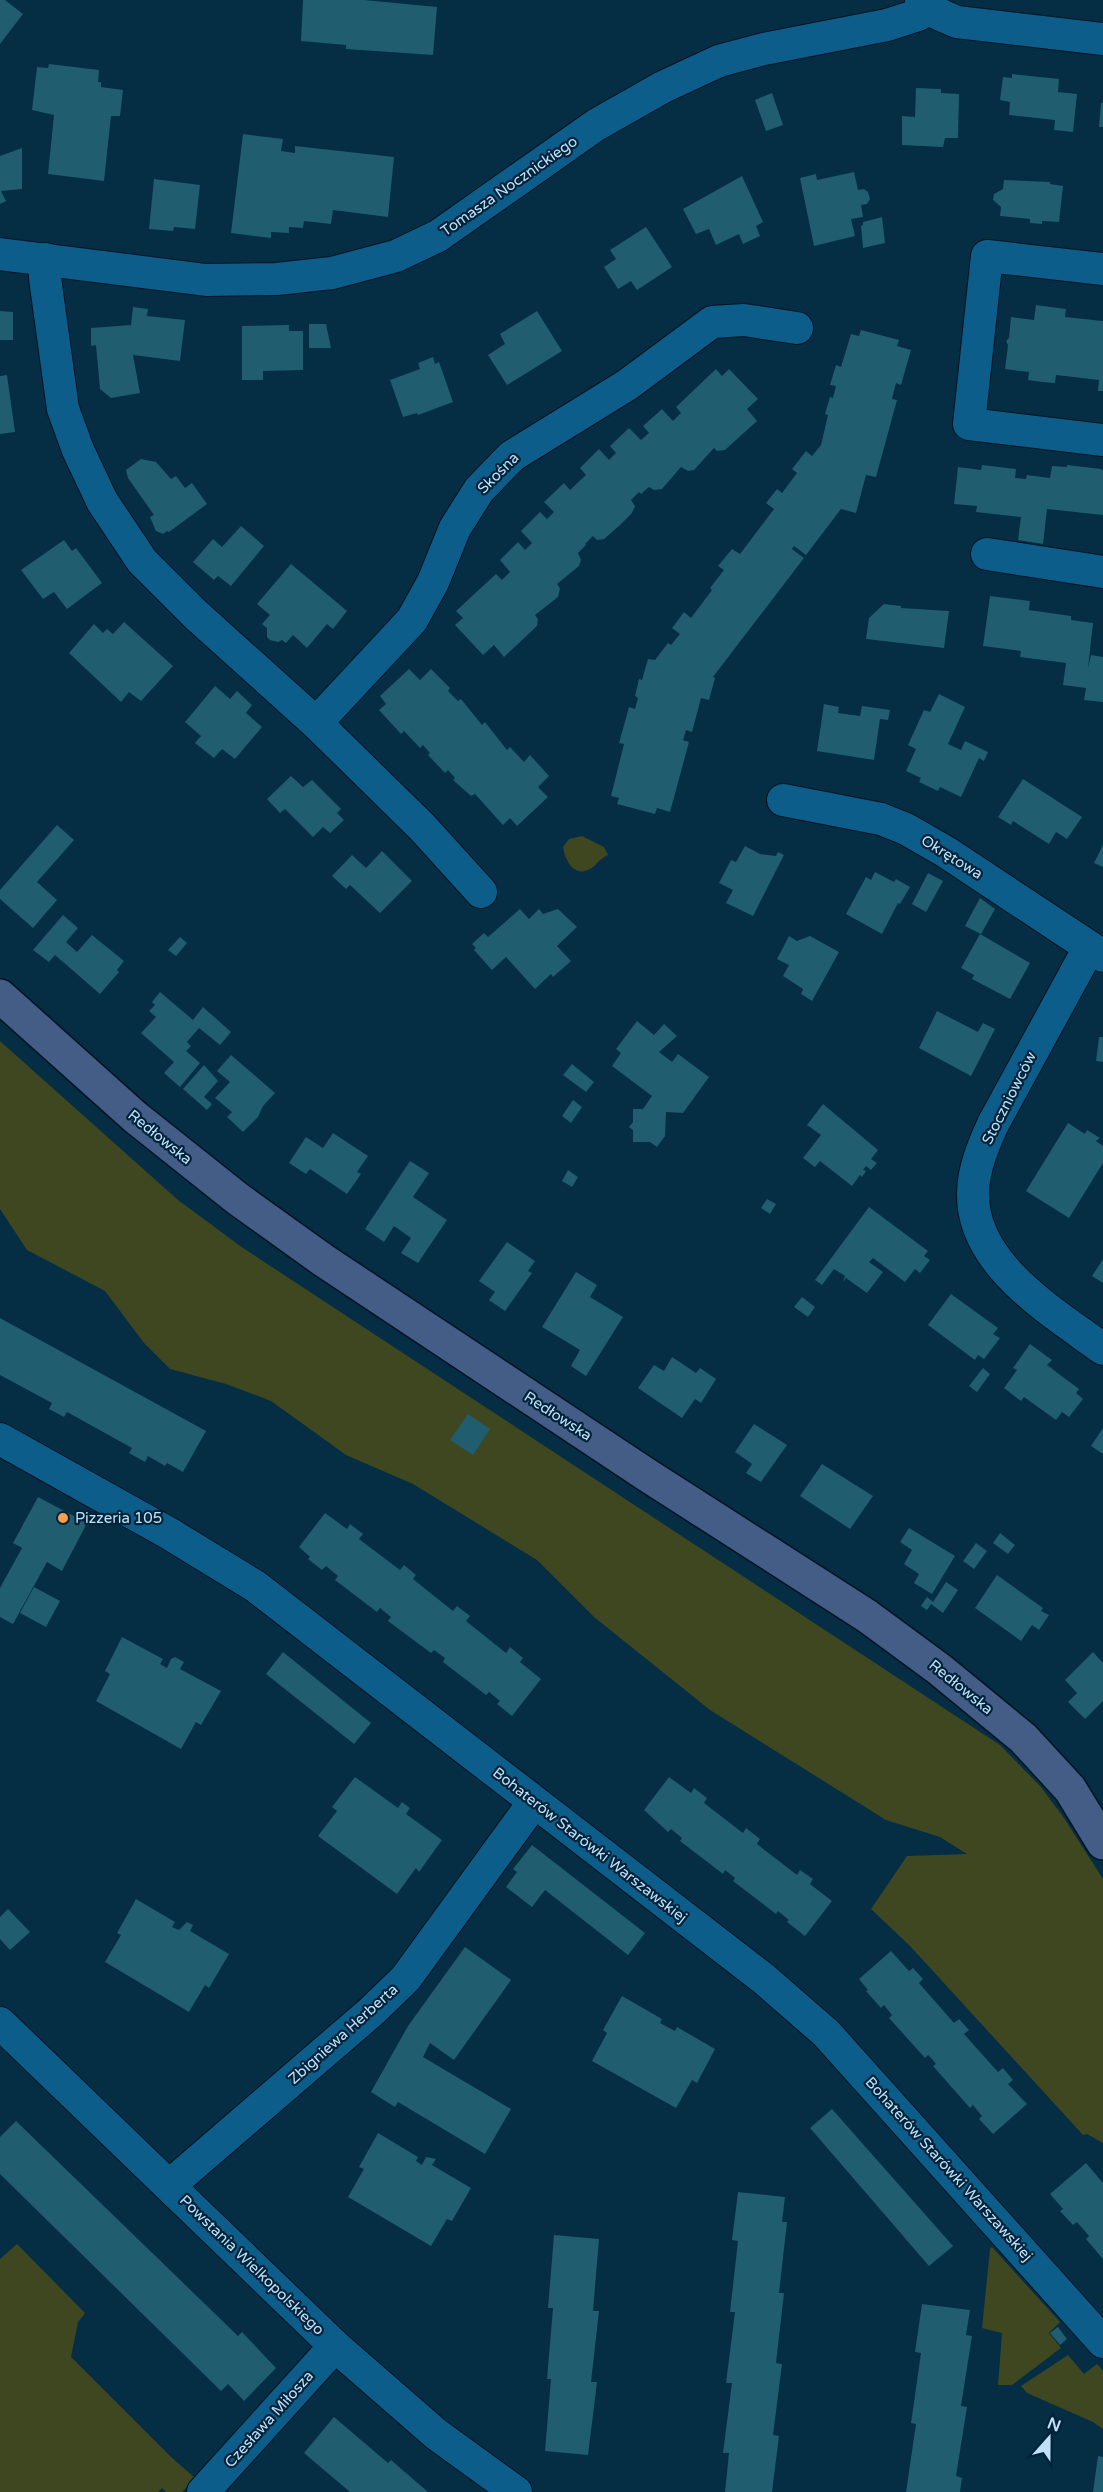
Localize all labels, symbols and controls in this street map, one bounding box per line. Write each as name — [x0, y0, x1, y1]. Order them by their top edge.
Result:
street label: Tomasza Nocznickiego — [437, 132, 581, 240]
street label: Skośna — [474, 449, 522, 497]
street label: Okrętowa — [918, 831, 986, 883]
street label: Stoczniowców — [978, 1049, 1040, 1147]
street label: Redłowska — [124, 1106, 196, 1168]
street label: Redłowska — [521, 1387, 595, 1445]
place label: Pizzeria 105 — [75, 1509, 162, 1527]
marker: Pizzeria 105 — [56, 1511, 70, 1525]
street label: Redłowska — [925, 1656, 997, 1718]
street label: Bohaterów Starówki Warszawskiej — [489, 1764, 691, 1926]
street label: Zbigniewa Herberta — [285, 1980, 401, 2088]
street label: Bohaterów Starówki Warszawskiej — [861, 2073, 1037, 2265]
street label: Powstania Wielkopolskiego — [176, 2191, 328, 2339]
street label: Czesława Miłosza — [221, 2367, 317, 2471]
north arrow — [1019, 2408, 1079, 2468]
text: N — [1044, 2413, 1064, 2437]

